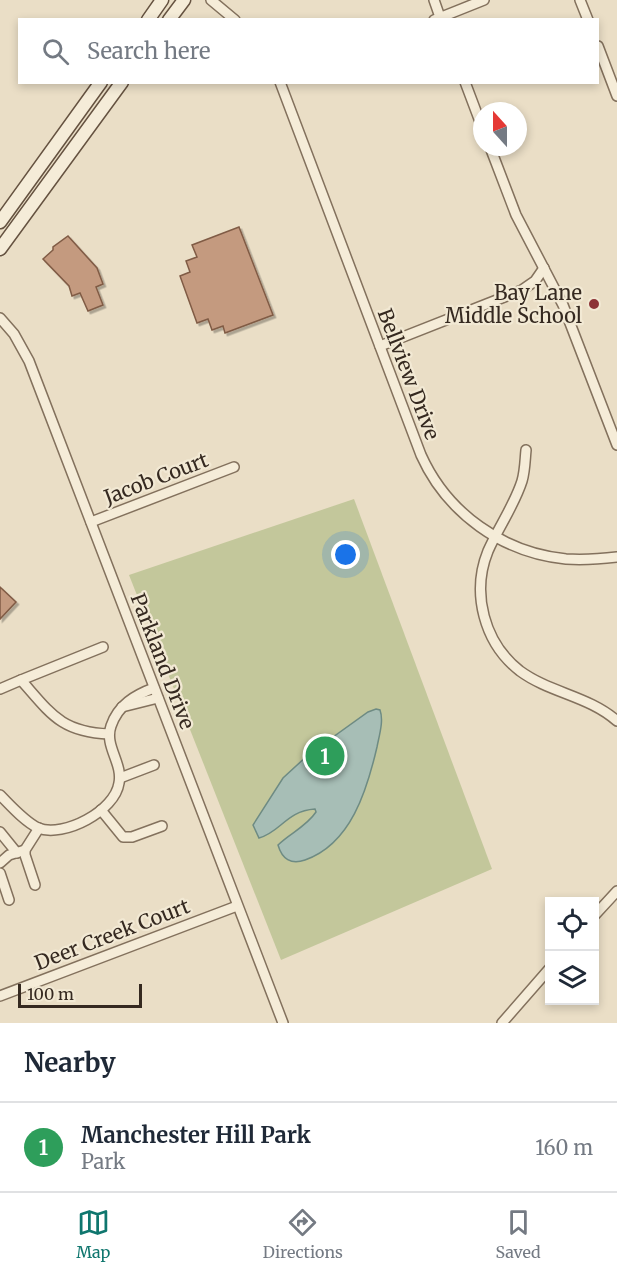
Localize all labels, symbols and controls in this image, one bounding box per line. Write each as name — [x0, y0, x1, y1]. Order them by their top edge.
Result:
search box — [18, 18, 599, 84]
icon: search — [39, 35, 72, 68]
text: Search here — [87, 37, 210, 65]
north arrow — [473, 102, 527, 156]
place label: Bay Lane Middle School — [445, 280, 582, 328]
marker: Bay Lane Middle School — [587, 297, 601, 311]
street label: Bellview Drive — [373, 305, 445, 443]
street label: Jacob Court — [99, 447, 212, 510]
your location — [331, 540, 360, 569]
street label: Parkland Drive — [126, 590, 200, 732]
pin: 1 — [306, 734, 344, 778]
street label: Deer Creek Court — [31, 893, 193, 975]
map controls — [545, 897, 599, 1005]
button: locate — [545, 897, 599, 951]
button: layers — [545, 951, 599, 1005]
scale bar — [18, 981, 142, 1008]
text: 100 m — [27, 984, 74, 1004]
text: Nearby — [24, 1046, 116, 1079]
text: Manchester Hill Park — [81, 1121, 311, 1149]
text: 1 — [39, 1135, 48, 1160]
text: 160 m — [535, 1135, 593, 1160]
text: Park — [81, 1149, 125, 1174]
tab: Map — [76, 1206, 110, 1262]
tab: Directions — [263, 1206, 343, 1262]
tab: Saved — [495, 1206, 541, 1262]

